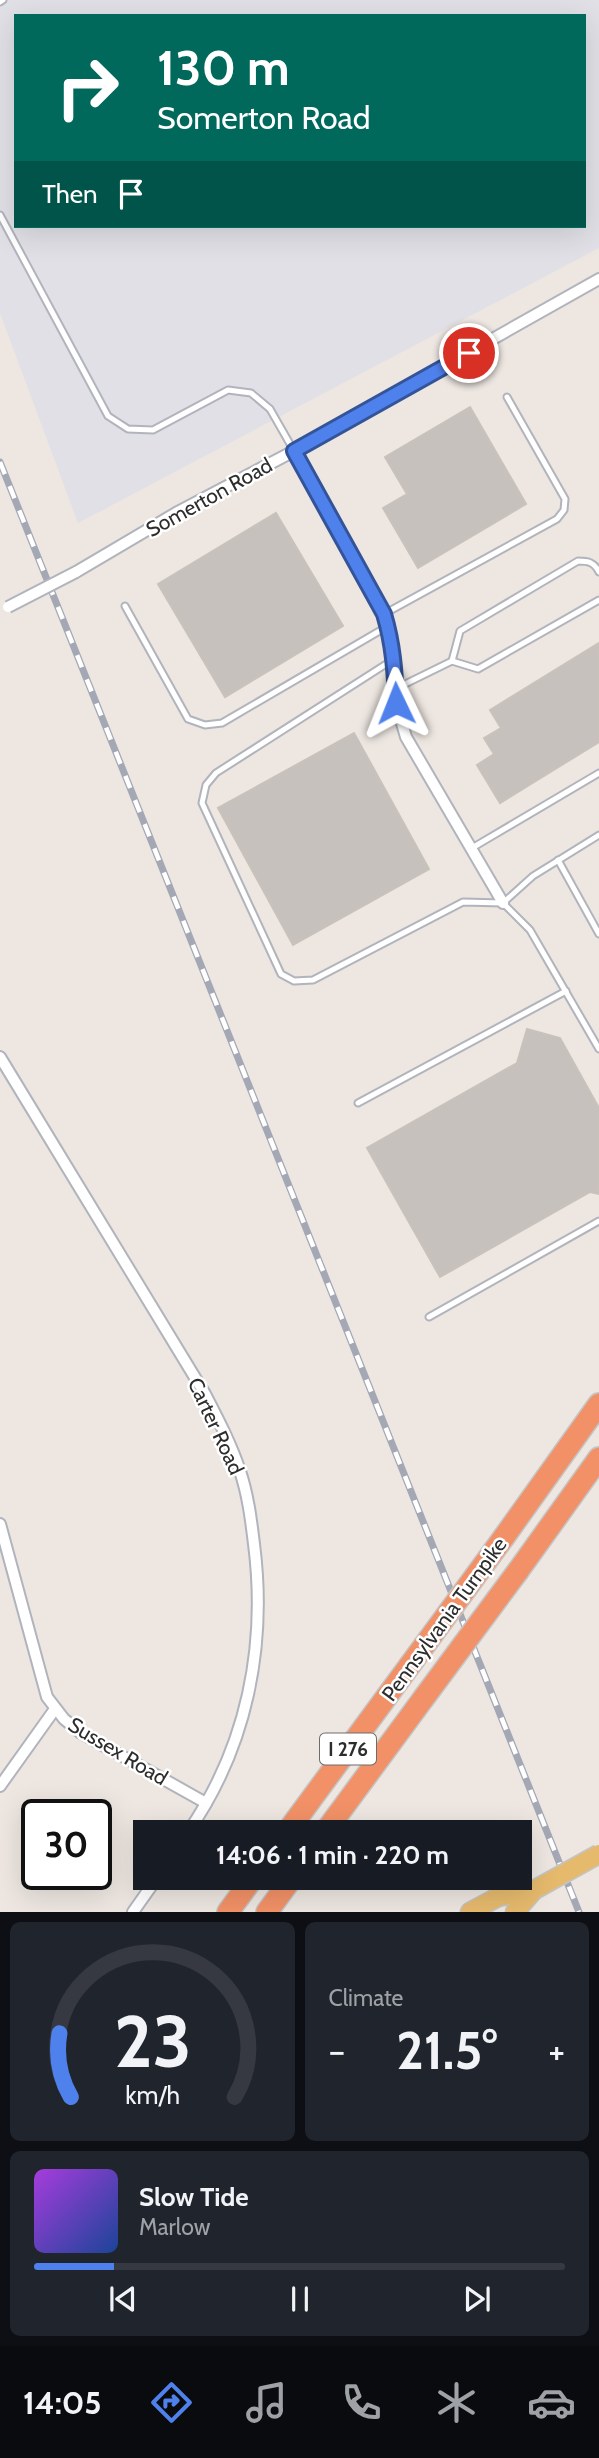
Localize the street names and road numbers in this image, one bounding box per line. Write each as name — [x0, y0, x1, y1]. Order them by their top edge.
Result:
street label: Somerton Road — [142, 452, 276, 542]
street label: Carter Road — [183, 1373, 249, 1479]
street label: Pennsylvania Turnpike — [376, 1532, 512, 1706]
street label: Sussex Road — [64, 1712, 172, 1790]
road number: I 276 — [320, 1734, 376, 1764]

